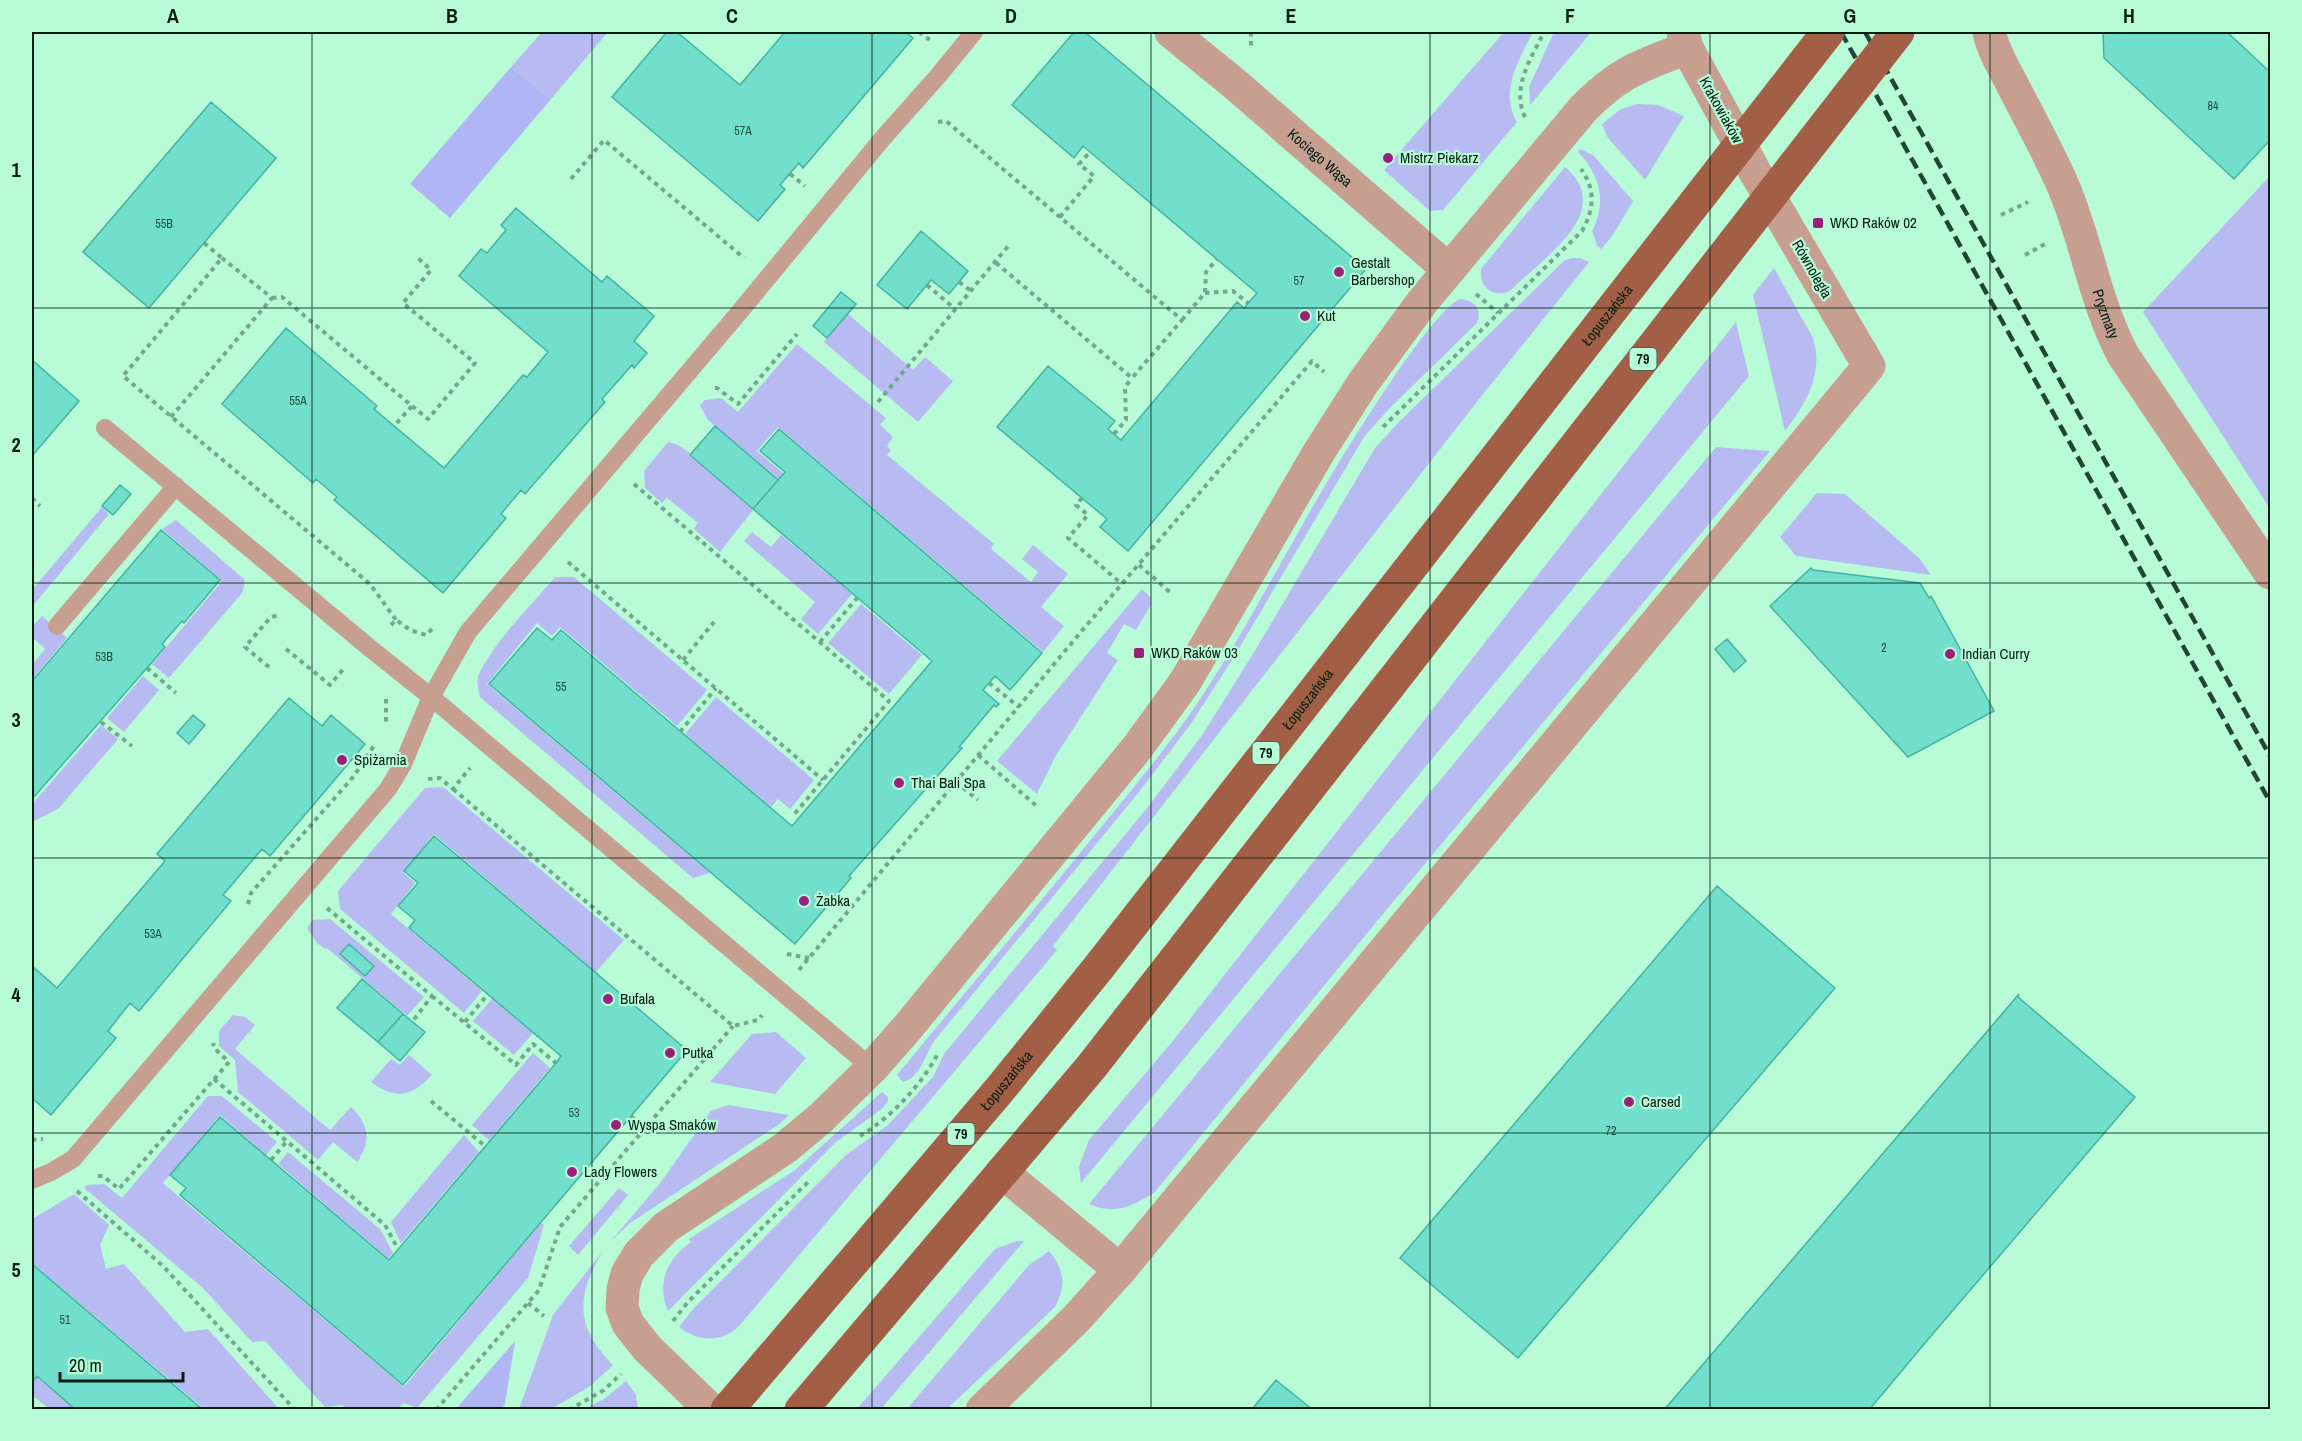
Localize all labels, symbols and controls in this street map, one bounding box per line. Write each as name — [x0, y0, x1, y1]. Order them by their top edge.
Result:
text: A — [167, 2, 179, 29]
text: B — [446, 2, 458, 29]
text: C — [726, 2, 738, 29]
text: D — [1005, 2, 1017, 29]
text: E — [1286, 2, 1297, 29]
text: F — [1565, 2, 1575, 29]
text: G — [1844, 2, 1856, 29]
text: H — [2123, 2, 2135, 29]
street label: Krakowiaków — [1695, 73, 1748, 147]
house number: 84 — [2208, 98, 2219, 114]
house number: 57A — [734, 123, 752, 139]
street label: Kociego Wąsa — [1283, 123, 1357, 192]
place label: Mistrz Piekarz — [1400, 147, 1479, 168]
marker: Mistrz Piekarz — [1381, 151, 1395, 165]
text: 1 — [11, 156, 21, 183]
place label: WKD Raków 02 — [1830, 212, 1917, 233]
house number: 55B — [155, 216, 173, 232]
marker: WKD Raków 02 — [1811, 216, 1825, 230]
street label: Równoległa — [1787, 236, 1838, 302]
place label: Gestalt Barbershop — [1351, 252, 1415, 290]
marker: Gestalt Barbershop — [1332, 265, 1346, 279]
house number: 57 — [1294, 273, 1305, 289]
street label: Łopuszańska — [1576, 280, 1637, 350]
street label: Pryzmaty — [2087, 286, 2125, 343]
place label: Kut — [1317, 305, 1336, 326]
marker: Kut — [1298, 309, 1312, 323]
road number: 79 — [1630, 348, 1656, 370]
house number: 55A — [289, 393, 307, 409]
text: 2 — [11, 431, 21, 458]
house number: 2 — [1881, 640, 1887, 656]
place label: WKD Raków 03 — [1151, 642, 1238, 663]
place label: Indian Curry — [1962, 643, 2031, 664]
marker: WKD Raków 03 — [1132, 646, 1146, 660]
marker: Indian Curry — [1943, 647, 1957, 661]
house number: 53B — [95, 649, 113, 665]
street label: Łopuszańska — [1277, 664, 1338, 734]
house number: 55 — [556, 679, 567, 695]
text: 3 — [11, 706, 21, 733]
road number: 79 — [1252, 742, 1280, 764]
place label: Spiżarnia — [354, 749, 407, 770]
marker: Spiżarnia — [335, 753, 349, 767]
place label: Thai Bali Spa — [911, 772, 986, 793]
marker: Thai Bali Spa — [892, 776, 906, 790]
place label: Żabka — [816, 890, 850, 911]
marker: Żabka — [797, 894, 811, 908]
house number: 53A — [144, 926, 162, 942]
text: 4 — [11, 981, 21, 1008]
place label: Bufala — [620, 988, 655, 1009]
marker: Bufala — [601, 992, 615, 1006]
place label: Putka — [682, 1042, 714, 1063]
marker: Putka — [663, 1046, 677, 1060]
street label: Łopuszańska — [975, 1046, 1037, 1115]
place label: Carsed — [1641, 1091, 1681, 1112]
marker: Carsed — [1622, 1095, 1636, 1109]
house number: 53 — [569, 1105, 579, 1121]
place label: Wyspa Smaków — [628, 1114, 716, 1135]
marker: Wyspa Smaków — [609, 1118, 623, 1132]
road number: 79 — [948, 1123, 974, 1145]
house number: 72 — [1606, 1123, 1616, 1139]
place label: Lady Flowers — [584, 1161, 657, 1182]
marker: Lady Flowers — [565, 1165, 579, 1179]
text: 5 — [11, 1256, 21, 1283]
house number: 51 — [60, 1312, 71, 1328]
scale bar — [60, 1345, 183, 1383]
text: 20 m — [69, 1353, 102, 1378]

